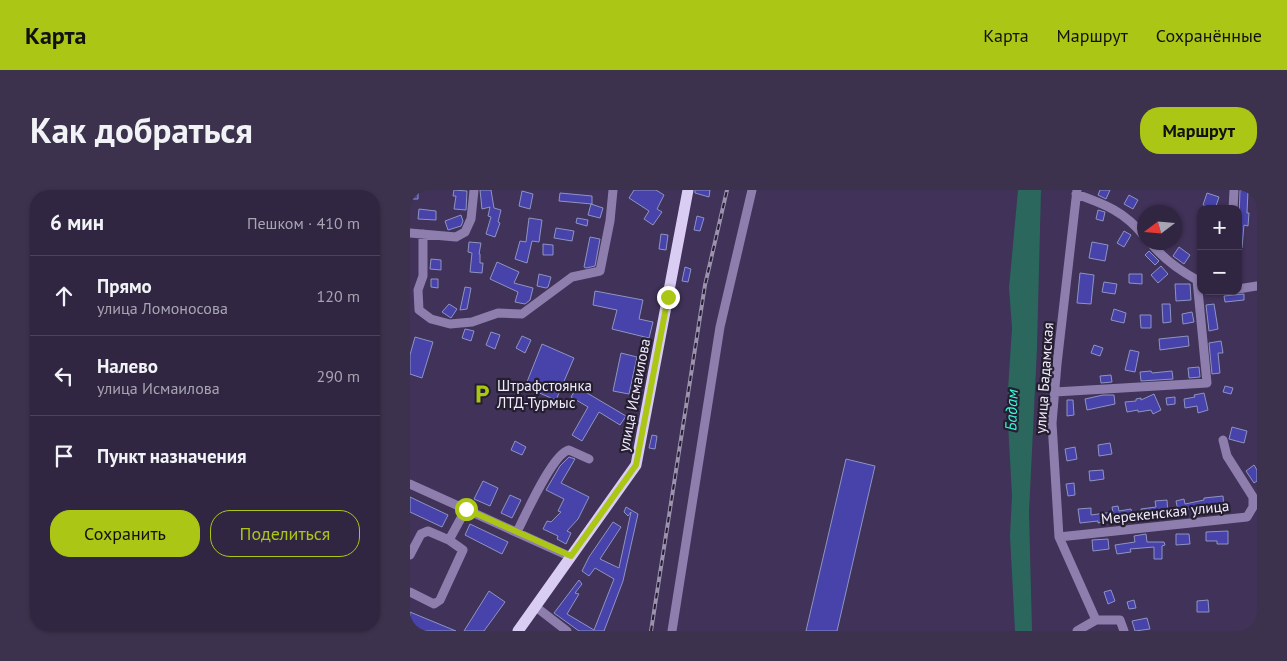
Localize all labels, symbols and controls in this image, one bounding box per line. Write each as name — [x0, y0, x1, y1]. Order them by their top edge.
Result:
text: Карта — [25, 20, 87, 51]
text: Карта — [983, 24, 1029, 47]
text: Маршрут — [1057, 24, 1128, 47]
text: Сохранённые — [1156, 24, 1262, 47]
text: Как добраться — [30, 107, 253, 153]
button: Маршрут — [1140, 107, 1257, 154]
north arrow — [1137, 205, 1182, 250]
map controls — [1197, 205, 1242, 295]
button: + — [1197, 205, 1242, 250]
text: 6 мин — [50, 209, 104, 236]
text: Пешком · 410 m — [247, 213, 360, 233]
button: − — [1197, 250, 1242, 295]
text: Прямо — [97, 274, 152, 298]
icon: ahead — [50, 282, 78, 310]
text: 120 m — [317, 286, 360, 306]
route end — [657, 286, 680, 309]
text: улица Ломоносова — [97, 298, 228, 318]
street label: улица Бадамская — [1031, 322, 1057, 434]
street label: улица Исмаилова — [614, 337, 654, 453]
text: Налево — [97, 354, 158, 378]
icon: left — [50, 362, 78, 390]
text: 290 m — [317, 366, 360, 386]
place label: Штрафстоянка ЛТД-Турмыс — [496, 376, 592, 412]
text: улица Исмаилова — [97, 378, 220, 398]
parking icon: Штрафстоянка ЛТД-Турмыс — [471, 383, 493, 405]
water label: Бадам — [1000, 389, 1022, 431]
icon: arrive — [50, 442, 78, 470]
text: Пункт назначения — [97, 444, 247, 468]
street label: Мерекенская улица — [1100, 496, 1230, 528]
route start — [455, 498, 478, 521]
button: Сохранить — [50, 510, 200, 557]
button: Поделиться — [210, 510, 360, 557]

